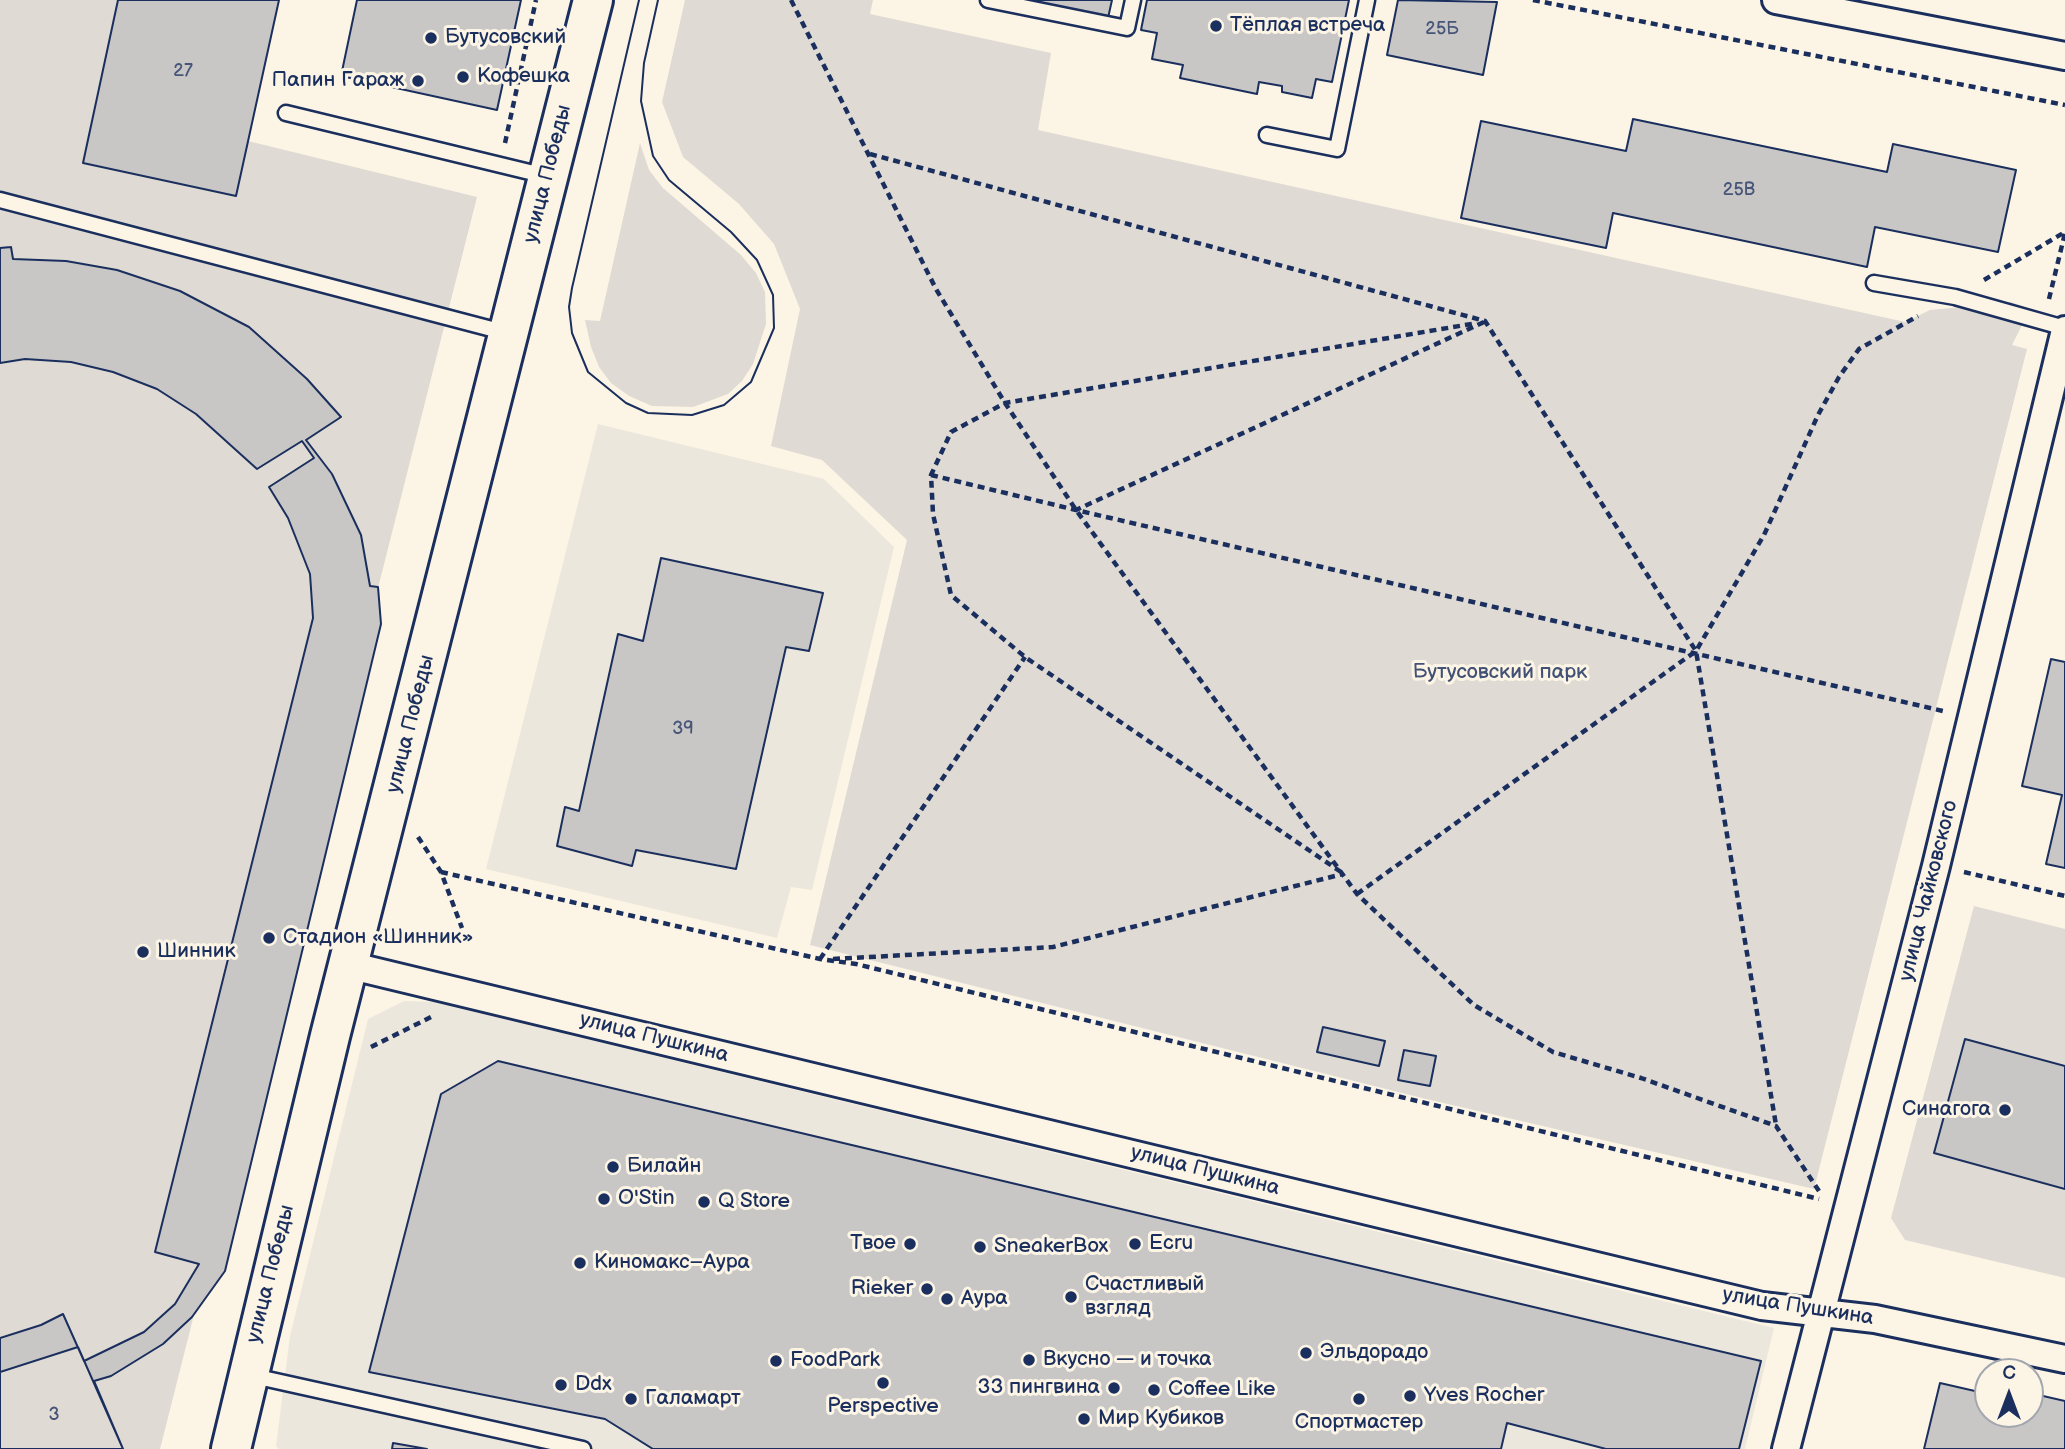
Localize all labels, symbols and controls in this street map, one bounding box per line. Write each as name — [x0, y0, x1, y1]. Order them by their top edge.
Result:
place label: Тёплая встреча — [1230, 13, 1385, 39]
marker: Тёплая встреча — [1208, 18, 1224, 34]
house number: 25Б — [1425, 18, 1459, 40]
place label: Бутусовский — [445, 25, 566, 51]
marker: Бутусовский — [423, 30, 439, 46]
house number: 27 — [173, 60, 193, 82]
place label: Кофешка — [477, 64, 570, 90]
place label: Папин Гараж — [272, 68, 404, 94]
marker: Кофешка — [455, 69, 471, 85]
marker: Папин Гараж — [410, 73, 426, 89]
street label: улица Победы — [519, 102, 577, 246]
house number: 25В — [1723, 179, 1755, 201]
street label: улица Победы — [382, 652, 440, 796]
park label: Бутусовский парк — [1413, 660, 1587, 686]
house number: 39 — [672, 718, 694, 740]
street label: улица Чайковского — [1894, 798, 1964, 984]
place label: Стадион «Шинник» — [283, 925, 473, 951]
marker: Стадион «Шинник» — [261, 930, 277, 946]
place label: Шинник — [157, 939, 236, 965]
marker: Шинник — [135, 944, 151, 960]
street label: улица Пушкина — [577, 1007, 731, 1069]
place label: Синагога — [1902, 1097, 1991, 1123]
marker: Синагога — [1997, 1102, 2013, 1118]
street label: улица Пушкина — [1128, 1140, 1282, 1202]
place label: Билайн — [627, 1154, 701, 1180]
marker: Билайн — [605, 1159, 621, 1175]
place label: O'Stin — [618, 1186, 675, 1212]
place label: Q Store — [718, 1189, 790, 1215]
marker: O'Stin — [596, 1191, 612, 1207]
marker: Q Store — [696, 1194, 712, 1210]
street label: улица Победы — [242, 1202, 300, 1346]
place label: Твое — [850, 1231, 896, 1257]
place label: Ecru — [1149, 1231, 1193, 1257]
place label: SneakerBox — [994, 1234, 1108, 1260]
marker: Твое — [902, 1236, 918, 1252]
marker: Ecru — [1127, 1236, 1143, 1252]
marker: SneakerBox — [972, 1239, 988, 1255]
place label: Киномакс–Аура — [594, 1250, 750, 1276]
marker: Киномакс–Аура — [572, 1255, 588, 1271]
place label: Счастливый взгляд — [1085, 1272, 1204, 1322]
place label: Rieker — [851, 1276, 913, 1302]
marker: Rieker — [919, 1281, 935, 1297]
street label: улица Пушкина — [1721, 1283, 1875, 1331]
place label: Аура — [961, 1286, 1008, 1312]
marker: Счастливый взгляд — [1063, 1289, 1079, 1305]
marker: Аура — [939, 1291, 955, 1307]
place label: Эльдорадо — [1320, 1340, 1428, 1366]
marker: Эльдорадо — [1298, 1345, 1314, 1361]
place label: Вкусно — и точка — [1043, 1347, 1212, 1373]
place label: FoodPark — [790, 1348, 880, 1374]
marker: Вкусно — и точка — [1021, 1352, 1037, 1368]
marker: FoodPark — [768, 1353, 784, 1369]
north arrow — [1974, 1358, 2044, 1428]
text: С — [2002, 1362, 2016, 1385]
place label: Ddx — [575, 1372, 612, 1398]
marker: Perspective — [875, 1375, 891, 1391]
place label: 33 пингвина — [978, 1375, 1100, 1401]
marker: Ddx — [553, 1377, 569, 1393]
place label: Coffee Like — [1168, 1377, 1275, 1403]
marker: 33 пингвина — [1106, 1380, 1122, 1396]
marker: Coffee Like — [1146, 1382, 1162, 1398]
place label: Yves Rocher — [1424, 1383, 1544, 1409]
place label: Галамарт — [645, 1386, 741, 1412]
marker: Yves Rocher — [1402, 1388, 1418, 1404]
marker: Галамарт — [623, 1391, 639, 1407]
marker: Спортмастер — [1351, 1391, 1367, 1407]
place label: Perspective — [827, 1394, 939, 1420]
house number: 3 — [48, 1404, 60, 1426]
place label: Мир Кубиков — [1098, 1406, 1224, 1432]
place label: Спортмастер — [1295, 1410, 1423, 1436]
marker: Мир Кубиков — [1076, 1411, 1092, 1427]

